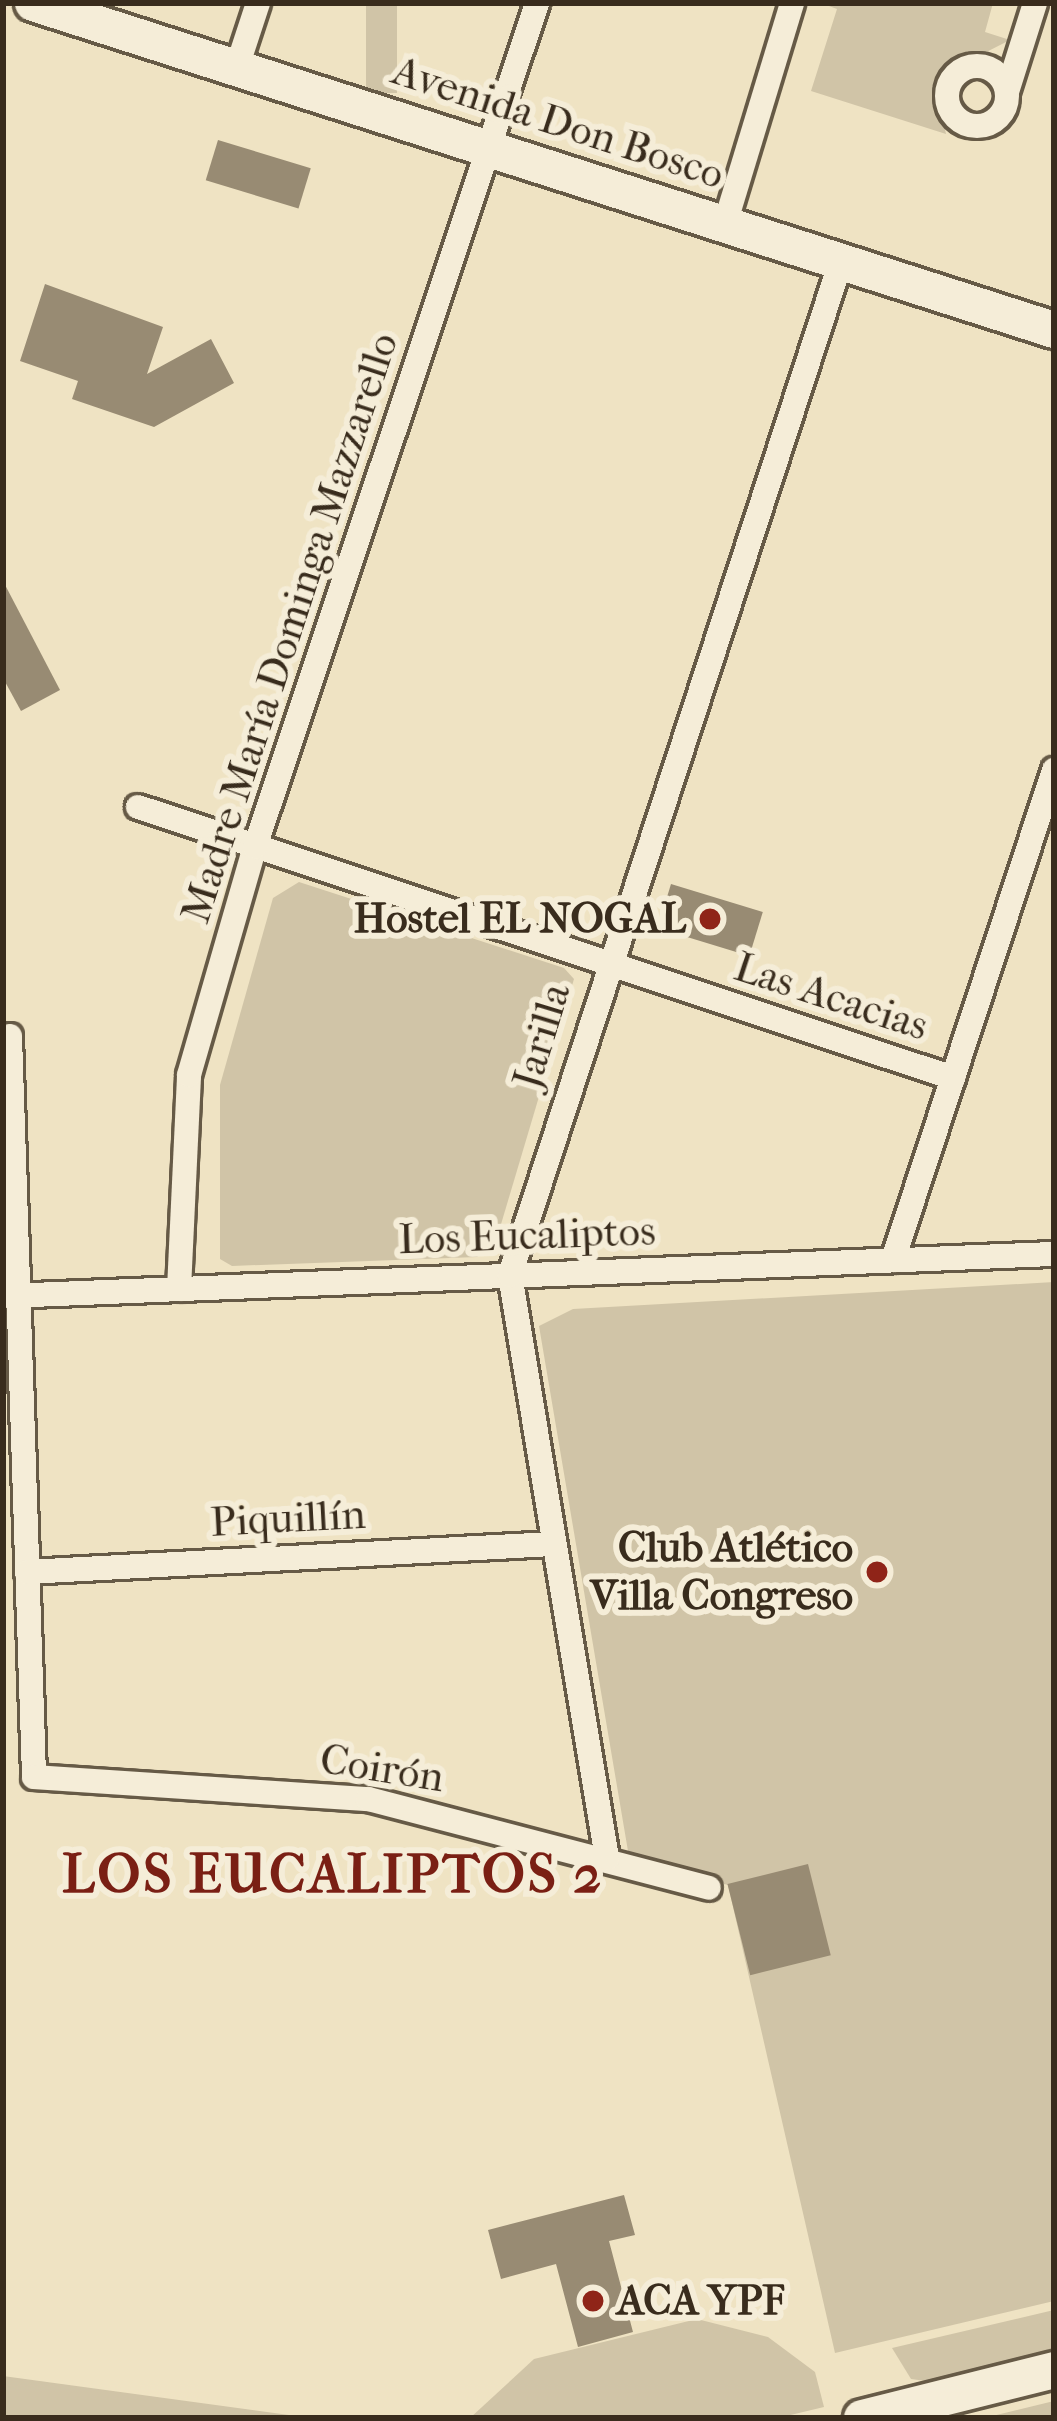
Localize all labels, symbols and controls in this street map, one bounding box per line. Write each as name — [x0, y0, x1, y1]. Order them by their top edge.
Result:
street label: Avenida Don Bosco — [386, 46, 730, 200]
street label: Madre María Dominga Mazzarello — [171, 327, 409, 929]
place label: Hostel EL NOGAL — [354, 894, 686, 944]
marker: Hostel EL NOGAL — [697, 906, 723, 932]
street label: Las Acacias — [728, 942, 934, 1052]
street label: Jarilla — [502, 977, 582, 1095]
street label: Los Eucaliptos — [398, 1206, 656, 1266]
street label: Piquillín — [209, 1490, 367, 1548]
place label: Club Atlético Villa Congreso — [590, 1523, 853, 1622]
marker: Club Atlético Villa Congreso — [864, 1559, 890, 1585]
street label: Coirón — [316, 1734, 448, 1804]
district label: LOS EUCALIPTOS 2 — [62, 1843, 604, 1907]
place label: ACA YPF — [617, 2276, 785, 2326]
marker: ACA YPF — [580, 2288, 606, 2314]

